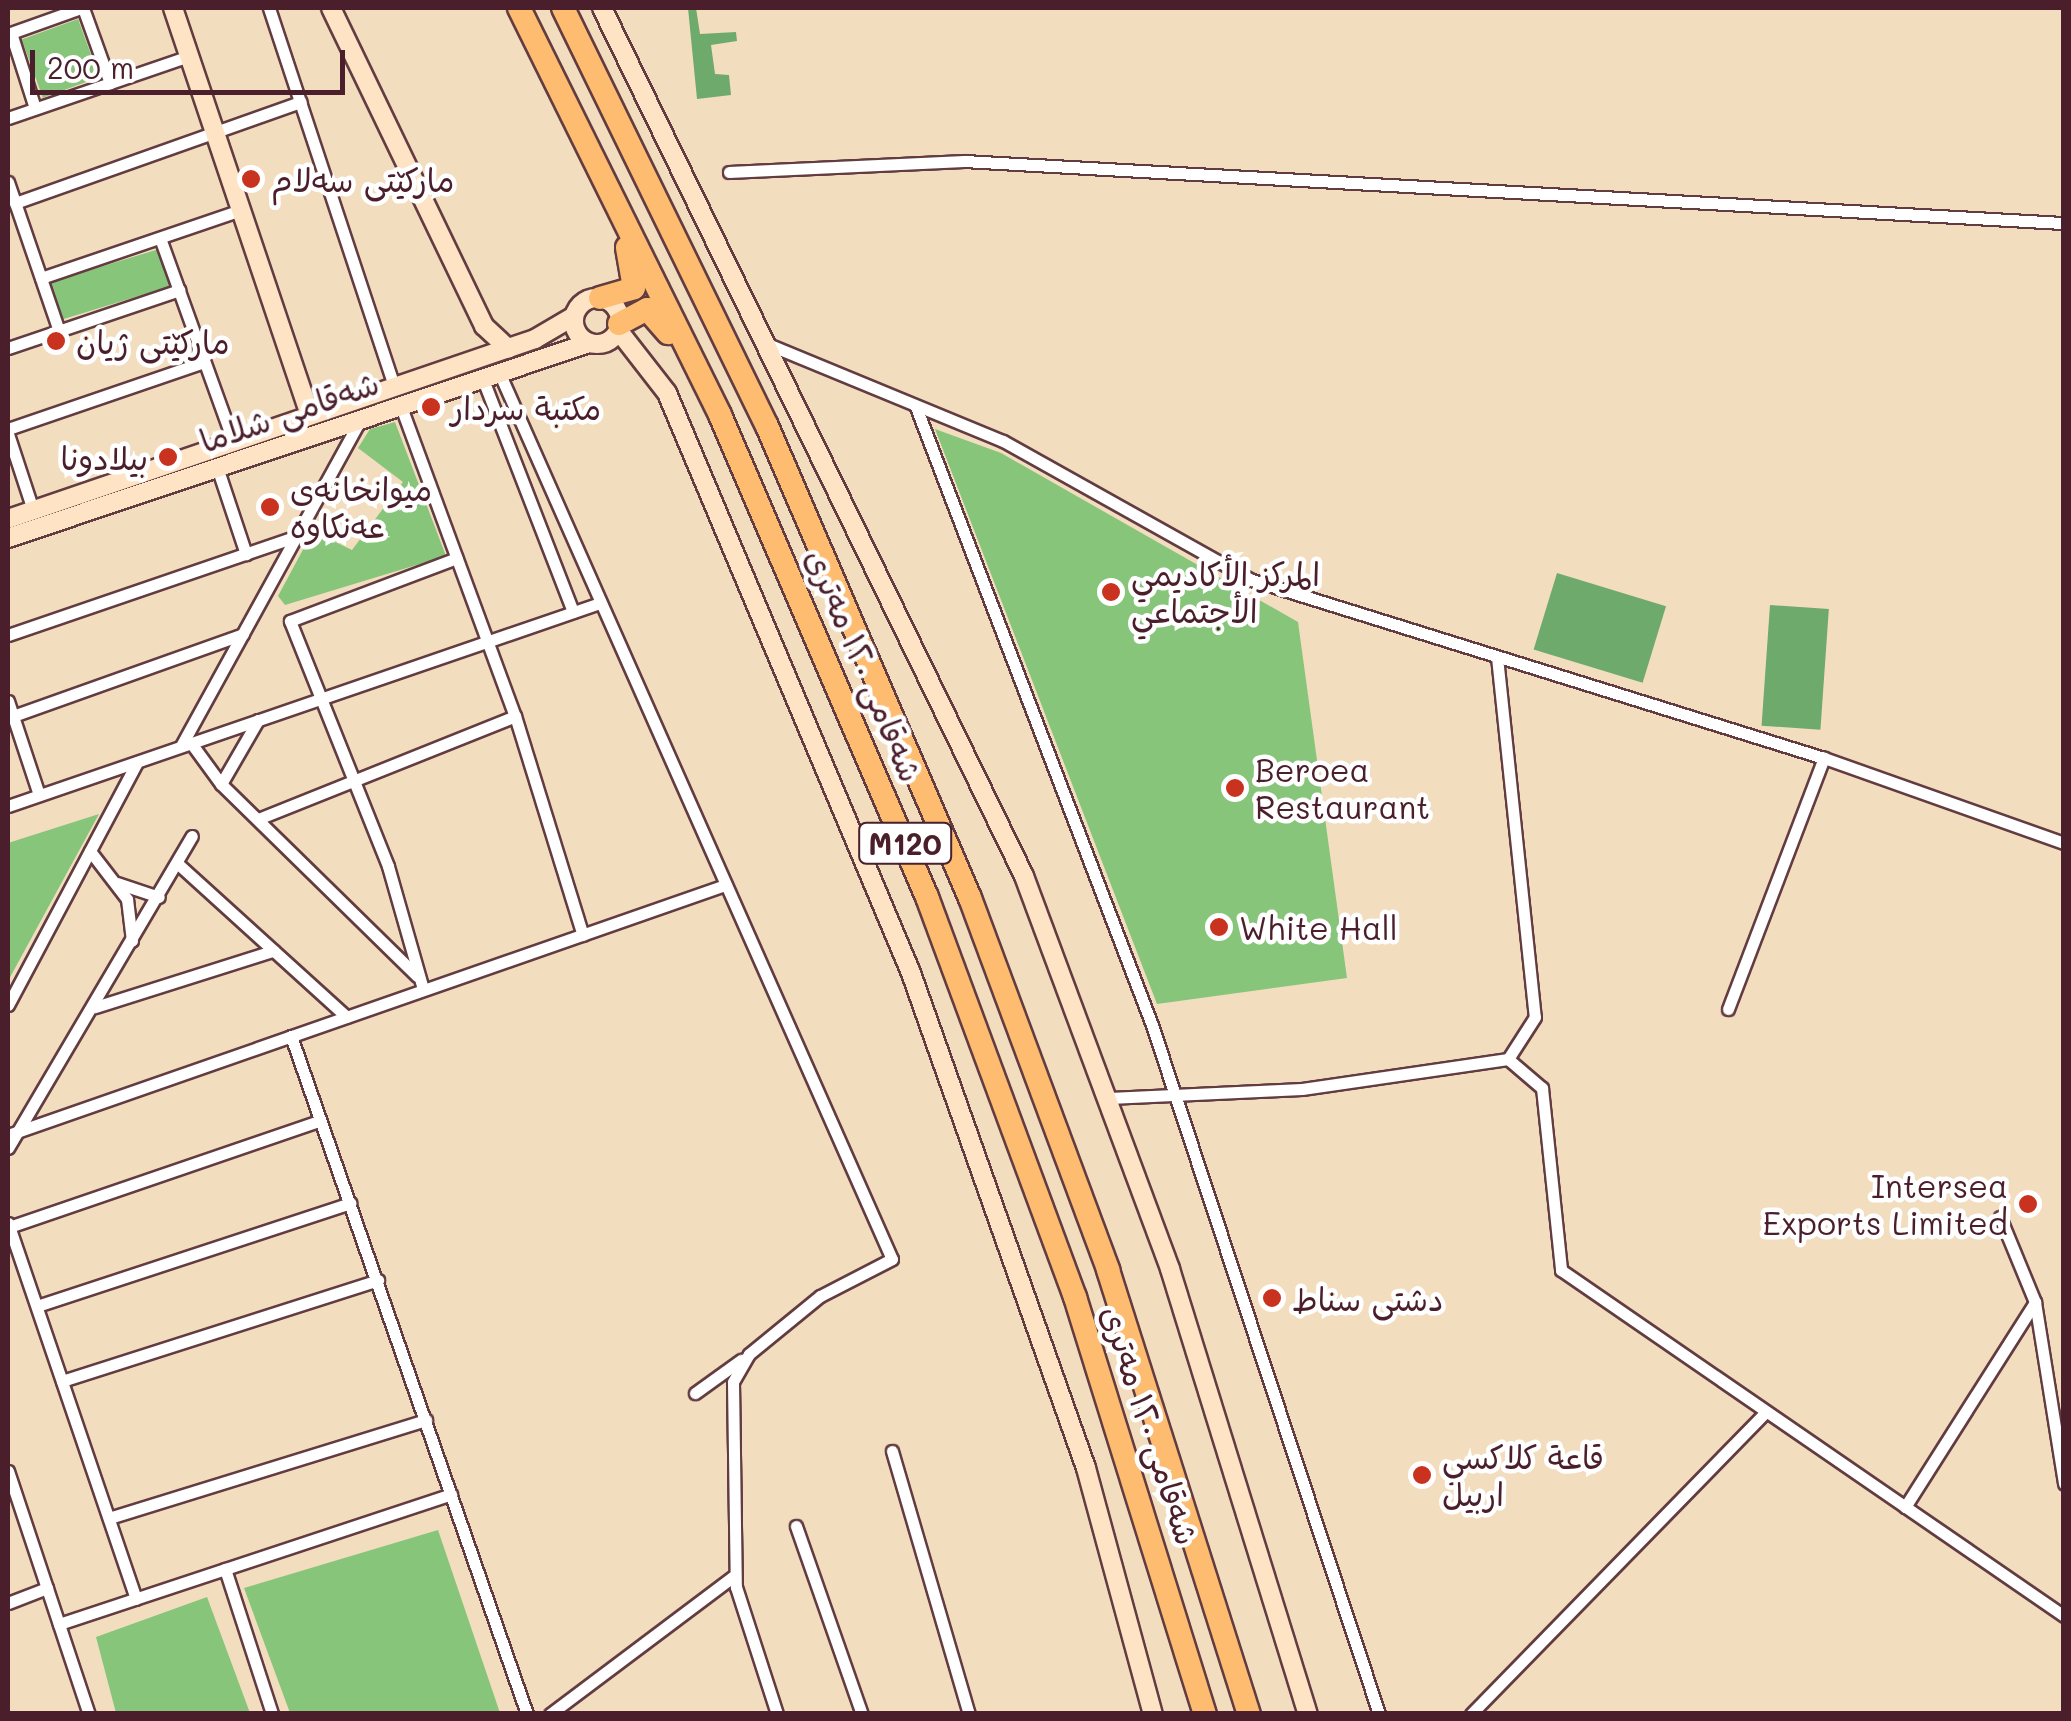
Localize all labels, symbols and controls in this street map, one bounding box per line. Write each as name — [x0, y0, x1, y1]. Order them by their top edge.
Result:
scale bar — [35, 30, 350, 92]
text: 200 m — [47, 47, 134, 87]
place label: مارکێتی سەلام — [271, 160, 454, 198]
marker: مارکێتی سەلام — [240, 168, 262, 190]
place label: مارکێتی ژیان — [76, 322, 230, 360]
marker: مارکێتی ژیان — [45, 330, 67, 352]
street label: شەقامی شلاما — [194, 362, 384, 460]
place label: مكتبة سردار — [451, 388, 601, 426]
marker: مكتبة سردار — [420, 396, 442, 418]
place label: بیلادونا — [60, 438, 148, 476]
marker: بیلادونا — [157, 446, 179, 468]
place label: میوانخانەی عەنکاوە — [290, 470, 432, 545]
marker: میوانخانەی عەنکاوە — [259, 496, 281, 518]
street label: شەقامی ١٢٠ مەتری — [799, 543, 931, 787]
place label: المركز الأكاديمي الأجتماعي — [1131, 555, 1320, 630]
marker: المركز الأكاديمي الأجتماعي — [1100, 581, 1122, 603]
place label: Beroea Restaurant — [1255, 751, 1430, 826]
marker: Beroea Restaurant — [1224, 777, 1246, 799]
road number: M120 — [858, 818, 952, 868]
place label: White Hall — [1239, 908, 1398, 946]
marker: White Hall — [1208, 916, 1230, 938]
place label: Intersea Exports Limited — [1763, 1167, 2008, 1242]
marker: Intersea Exports Limited — [2017, 1193, 2039, 1215]
place label: دشتی سناط — [1292, 1279, 1444, 1317]
marker: دشتی سناط — [1261, 1287, 1283, 1309]
street label: شەقامی ١٢٠ مەتری — [1094, 1301, 1208, 1549]
place label: قاعة كلاكسي اربيل — [1442, 1438, 1604, 1513]
marker: قاعة كلاكسي اربيل — [1411, 1464, 1433, 1486]

